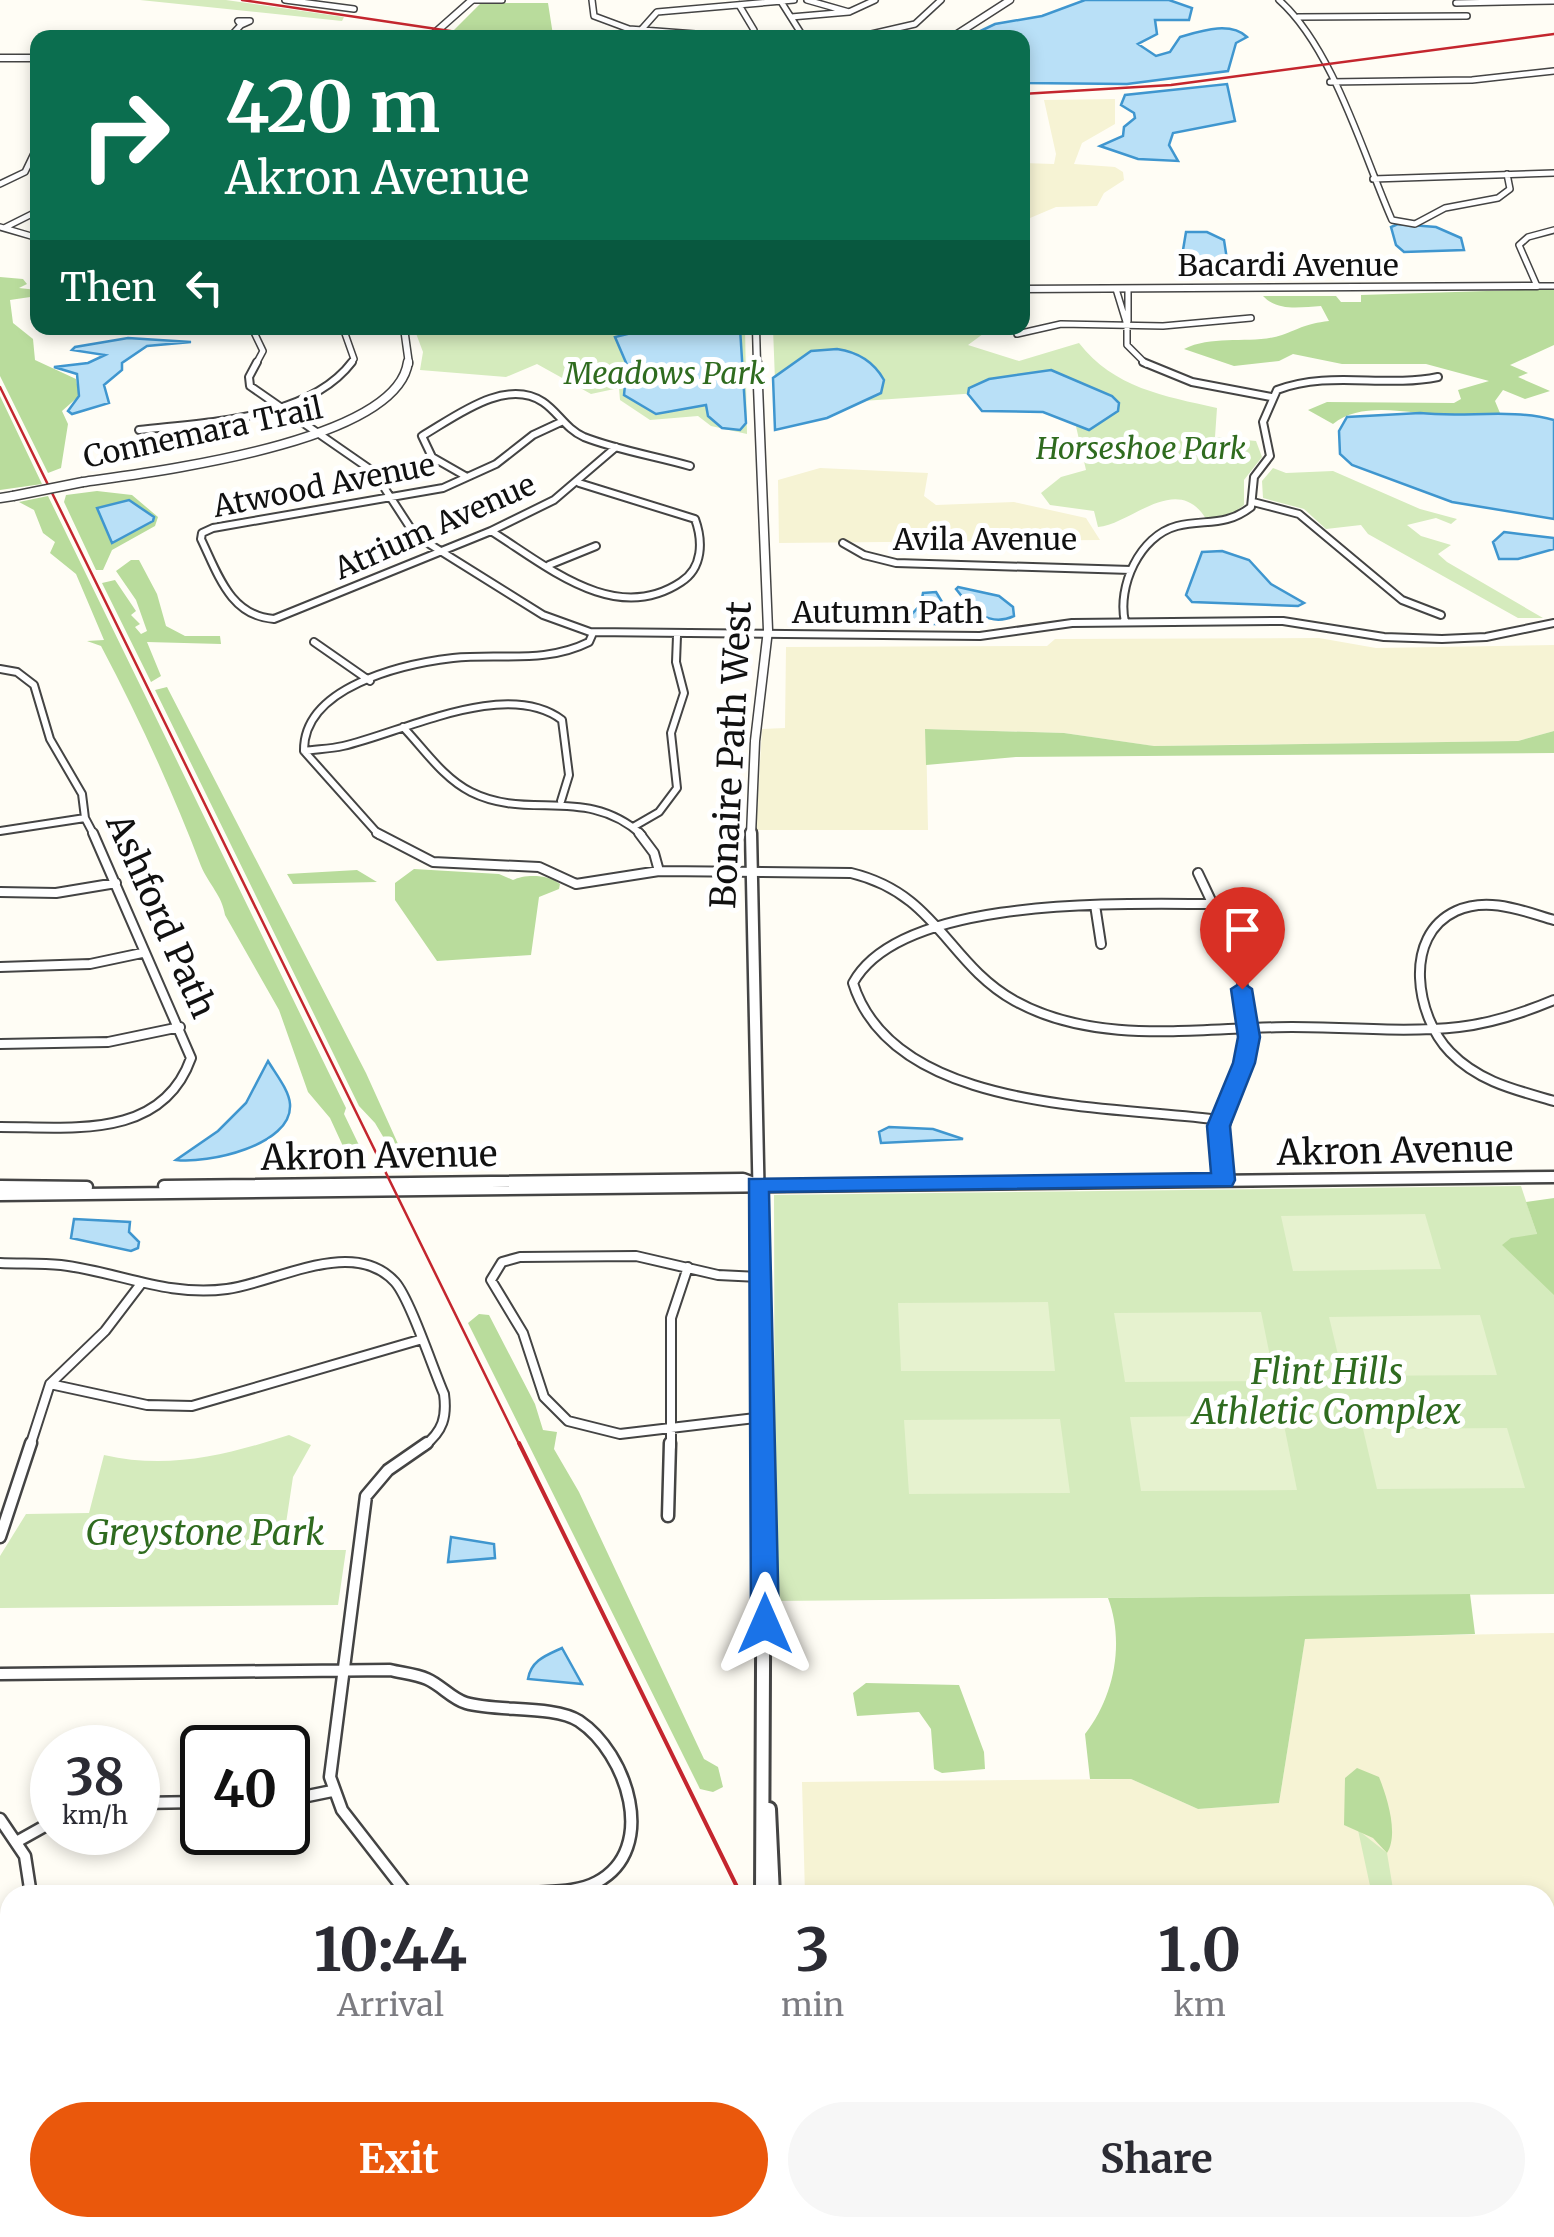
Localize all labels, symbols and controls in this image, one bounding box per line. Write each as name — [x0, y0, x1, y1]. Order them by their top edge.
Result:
text: 420 m — [225, 63, 440, 151]
icon: right — [60, 70, 190, 200]
text: Akron Avenue — [225, 150, 529, 206]
street label: Bacardi Avenue — [1177, 246, 1399, 284]
icon: left — [177, 260, 232, 315]
text: Then — [60, 264, 157, 311]
park label: Meadows Park — [563, 354, 766, 392]
street label: Connemara Trail — [80, 388, 326, 476]
park label: Horseshoe Park — [1035, 429, 1247, 467]
street label: Atwood Avenue — [209, 445, 438, 525]
street label: Atrium Avenue — [327, 465, 541, 588]
street label: Avila Avenue — [892, 520, 1077, 558]
street label: Autumn Path — [791, 593, 984, 631]
street label: Bonaire Path West — [701, 600, 761, 910]
street label: Ashford Path — [96, 806, 226, 1025]
pin — [1200, 887, 1285, 990]
icon: arrive — [1215, 902, 1270, 957]
street label: Akron Avenue — [1275, 1127, 1514, 1175]
street label: Akron Avenue — [259, 1132, 498, 1180]
park label: Flint Hills Athletic Complex — [1190, 1350, 1461, 1434]
park label: Greystone Park — [86, 1511, 324, 1555]
position arrow — [713, 1572, 817, 1676]
speed limit sign: 40 — [180, 1725, 310, 1855]
text: 38 — [65, 1746, 125, 1809]
text: km/h — [62, 1799, 128, 1831]
text: 10:44 — [314, 1912, 467, 1987]
text: 3 — [795, 1912, 830, 1987]
text: 1.0 — [1158, 1912, 1241, 1987]
text: Arrival — [337, 1985, 444, 2025]
text: min — [781, 1985, 844, 2025]
text: km — [1174, 1985, 1226, 2025]
button: Exit — [30, 2102, 768, 2217]
button: Share — [788, 2102, 1525, 2217]

